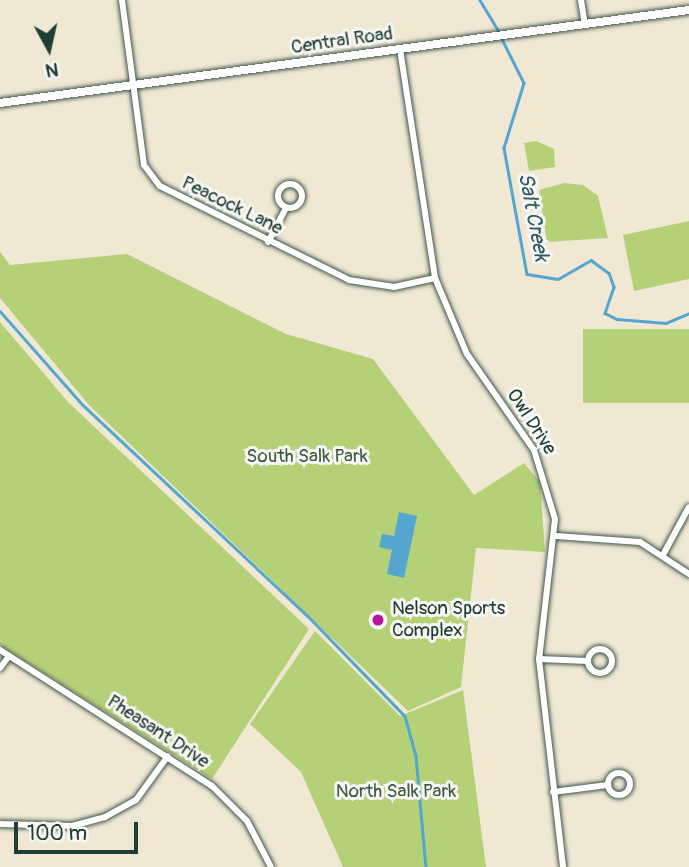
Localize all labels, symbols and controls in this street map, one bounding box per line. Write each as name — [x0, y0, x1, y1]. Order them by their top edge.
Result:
north arrow — [14, 14, 84, 84]
street label: Central Road — [290, 23, 394, 59]
text: N — [44, 57, 60, 83]
water label: Salt Creek — [512, 171, 554, 263]
street label: Peacock Lane — [178, 172, 286, 240]
street label: Owl Drive — [501, 385, 561, 459]
park label: South Salk Park — [246, 446, 368, 468]
place label: Nelson Sports Complex — [392, 598, 505, 642]
marker: Nelson Sports Complex — [370, 612, 386, 628]
street label: Pheasant Drive — [103, 691, 213, 773]
park label: North Salk Park — [336, 781, 456, 803]
scale bar — [18, 808, 142, 852]
text: 100 m — [27, 820, 87, 847]

